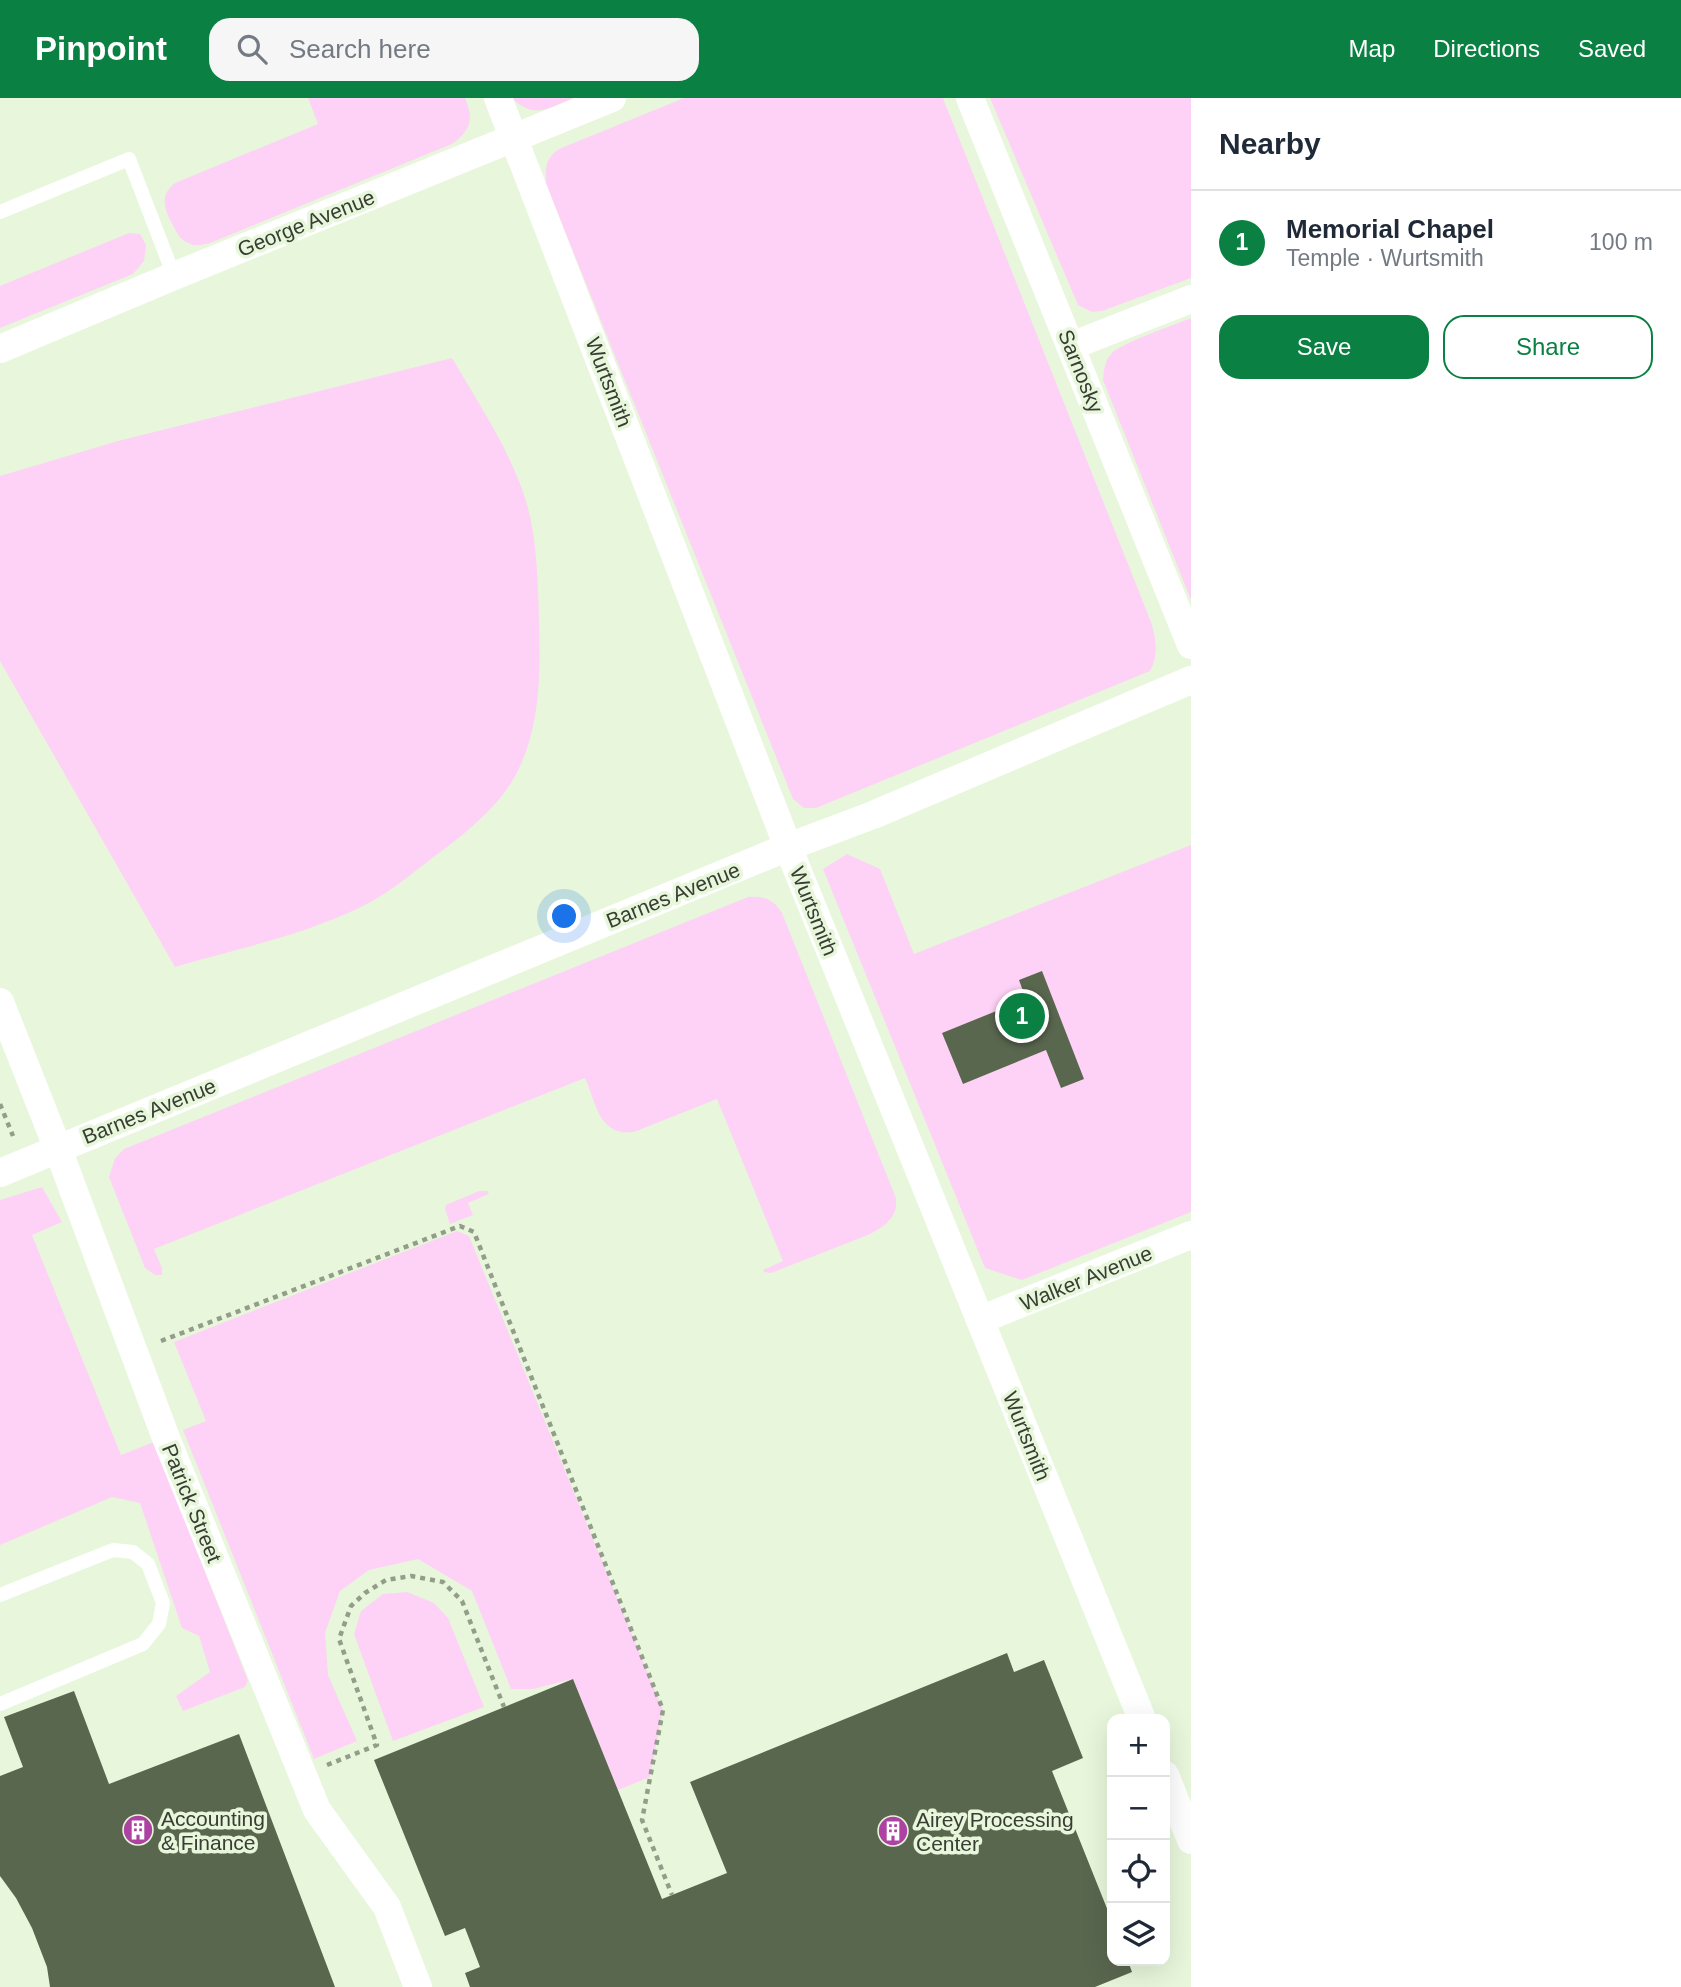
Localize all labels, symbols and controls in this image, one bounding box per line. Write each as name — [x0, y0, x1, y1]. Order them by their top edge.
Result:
search box — [209, 18, 699, 81]
text: Pinpoint — [35, 30, 167, 67]
icon: search — [233, 30, 271, 68]
text: Search here — [289, 34, 431, 64]
text: Map — [1349, 35, 1395, 62]
text: Directions — [1433, 35, 1540, 62]
text: Saved — [1578, 35, 1646, 62]
text: Nearby — [1219, 127, 1321, 160]
street label: George Avenue — [234, 185, 378, 261]
text: Memorial Chapel — [1286, 214, 1494, 244]
text: 1 — [1236, 229, 1248, 255]
text: 100 m — [1589, 229, 1653, 255]
text: Temple · Wurtsmith — [1286, 245, 1484, 271]
button: Save — [1219, 315, 1429, 379]
button: Share — [1443, 315, 1653, 379]
street label: Sarnosky — [1054, 326, 1108, 416]
street label: Wurtsmith — [581, 334, 637, 430]
street label: Barnes Avenue — [603, 858, 743, 932]
street label: Wurtsmith — [786, 863, 842, 959]
your location — [547, 899, 581, 933]
pin: 1 — [999, 990, 1045, 1042]
street label: Barnes Avenue — [79, 1074, 219, 1148]
street label: Walker Avenue — [1017, 1241, 1155, 1315]
street label: Wurtsmith — [999, 1388, 1055, 1484]
street label: Patrick Street — [158, 1440, 226, 1566]
map controls — [1107, 1714, 1170, 1966]
button: + — [1107, 1714, 1170, 1777]
button: − — [1107, 1777, 1170, 1840]
place label: Accounting & Finance — [161, 1807, 265, 1854]
place label: Airey Processing Center — [916, 1808, 1074, 1855]
building icon: Accounting & Finance — [121, 1813, 155, 1847]
building icon: Airey Processing Center — [876, 1814, 910, 1848]
button: locate — [1107, 1840, 1170, 1903]
button: layers — [1107, 1903, 1170, 1966]

